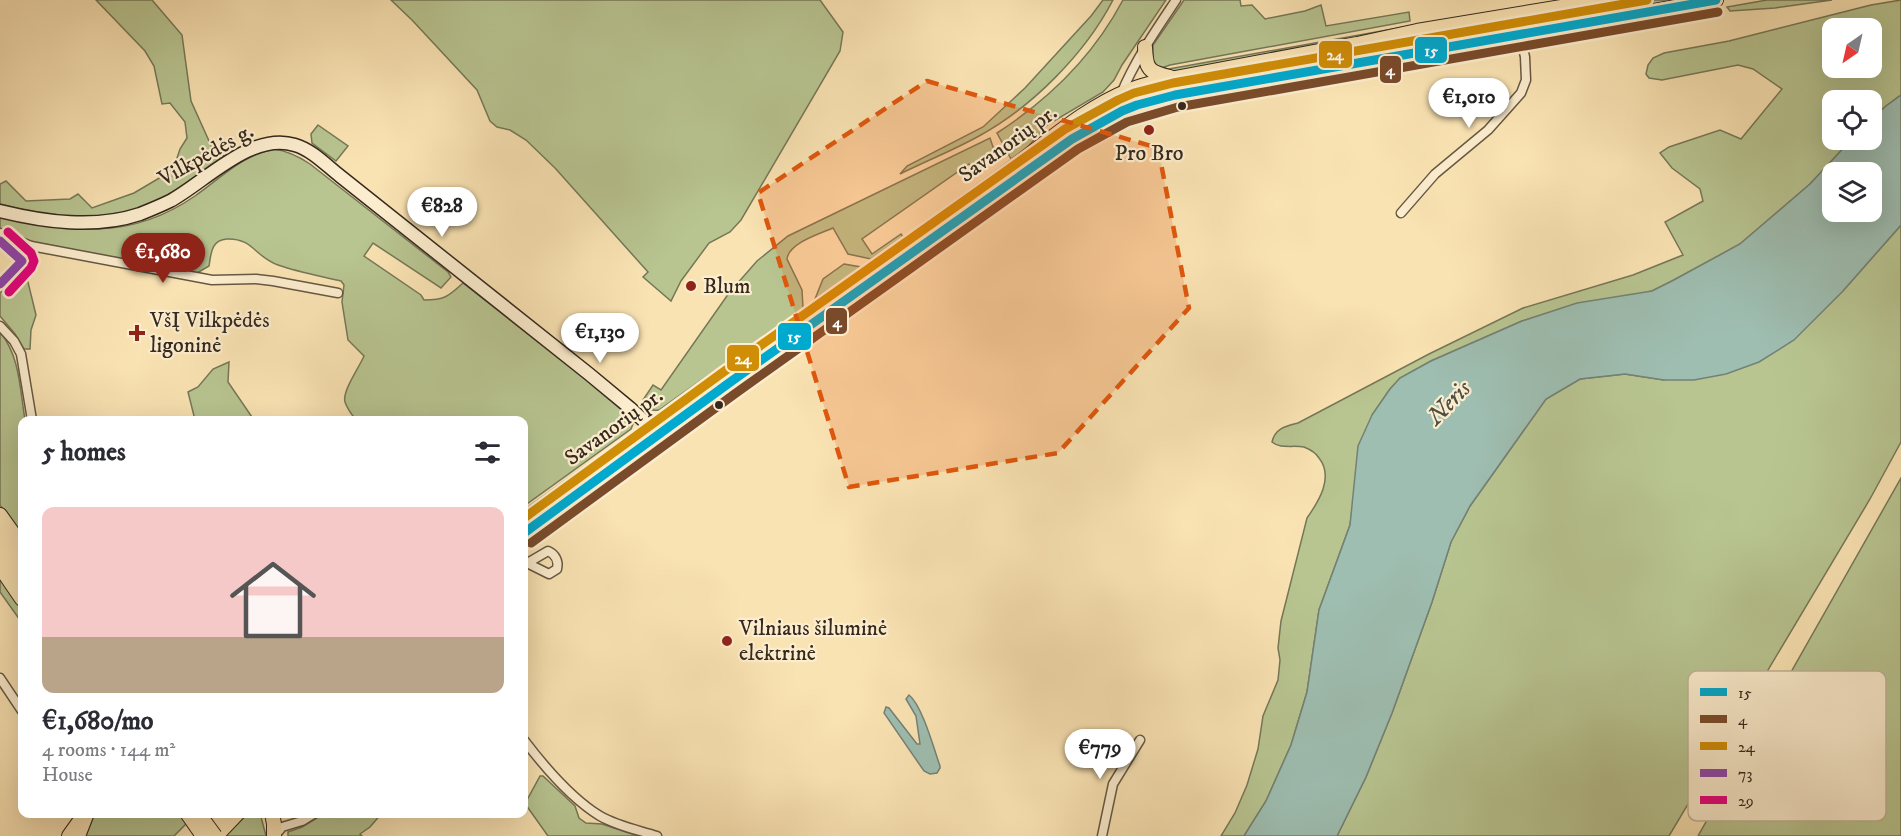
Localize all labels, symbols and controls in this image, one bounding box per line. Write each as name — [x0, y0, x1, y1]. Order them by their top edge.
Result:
north arrow — [1822, 18, 1882, 78]
map controls — [1822, 18, 1882, 222]
line badge: 15 — [1414, 36, 1448, 64]
line badge: 24 — [1318, 40, 1353, 69]
text: 15 — [1424, 41, 1438, 61]
text: 24 — [1326, 45, 1344, 65]
line badge: 4 — [1379, 55, 1402, 84]
text: 4 — [1384, 60, 1395, 80]
pin: €1,010 — [1420, 78, 1518, 129]
text: €1,010 — [1442, 85, 1496, 110]
button: locate — [1822, 90, 1882, 150]
street label: Savanorių pr. — [954, 99, 1062, 189]
unlabelled marker — [1176, 100, 1188, 112]
street label: Vilkpėdės g. — [153, 118, 258, 193]
marker: Pro Bro — [1142, 123, 1156, 137]
place label: Pro Bro — [1114, 140, 1184, 167]
button: layers — [1822, 162, 1882, 222]
pin: €828 — [406, 187, 478, 238]
text: €828 — [421, 194, 463, 219]
pin: €1,680 — [114, 233, 212, 284]
text: €1,680 — [135, 240, 191, 265]
place label: Blum — [703, 273, 751, 300]
marker: Blum — [684, 279, 698, 293]
place label: VšĮ Vilkpėdės ligoninė — [149, 307, 270, 359]
line badge: 4 — [825, 307, 848, 335]
text: 4 — [831, 312, 842, 332]
pin: €1,130 — [551, 313, 649, 364]
text: €1,130 — [575, 320, 625, 345]
line badge: 15 — [777, 322, 812, 351]
marker: VšĮ Vilkpėdės ligoninė — [128, 324, 146, 342]
text: 15 — [787, 327, 801, 347]
line badge: 24 — [726, 344, 760, 372]
text: 24 — [734, 349, 752, 369]
water label: Neris — [1419, 374, 1478, 433]
street label: Savanorių pr. — [560, 382, 668, 472]
unlabelled marker — [713, 399, 725, 411]
text: 5 homes — [42, 436, 126, 469]
icon: filters — [471, 436, 504, 469]
icon: home — [219, 546, 327, 654]
place label: Vilniaus šiluminė elektrinė — [738, 615, 887, 667]
marker: Vilniaus šiluminė elektrinė — [720, 634, 734, 648]
legend — [1688, 671, 1886, 821]
text: 15 — [1738, 683, 1752, 703]
text: €1,680/mo — [42, 705, 154, 738]
text: 4 — [1738, 710, 1748, 730]
pin: €779 — [1064, 729, 1136, 780]
text: €779 — [1079, 736, 1121, 761]
text: 24 — [1738, 737, 1756, 757]
text: 4 rooms · 144 m² — [42, 738, 175, 763]
text: House — [42, 763, 93, 788]
text: 73 — [1738, 764, 1752, 784]
text: 29 — [1738, 791, 1754, 811]

